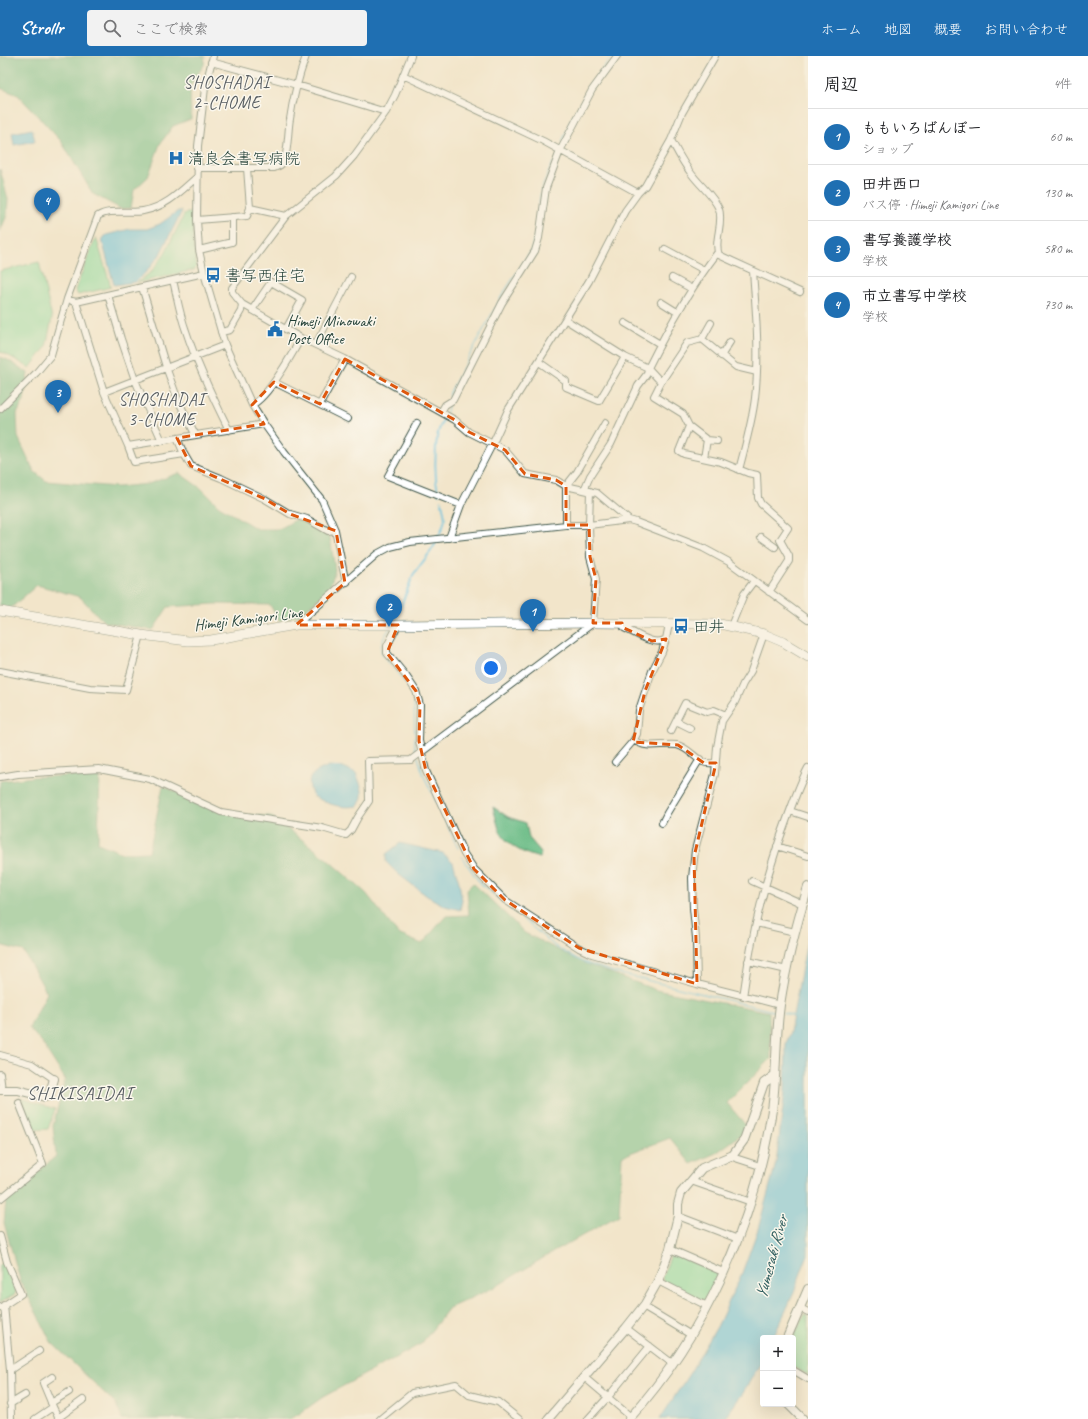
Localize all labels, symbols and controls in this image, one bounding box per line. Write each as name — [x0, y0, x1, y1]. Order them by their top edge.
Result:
search box — [87, 10, 367, 46]
text: Strollr — [20, 16, 63, 40]
icon: search — [101, 17, 123, 39]
text: ここで検索 — [133, 20, 208, 39]
text: ホーム — [821, 21, 862, 38]
text: 地図 — [884, 21, 912, 38]
text: 概要 — [934, 21, 962, 38]
text: お問い合わせ — [984, 21, 1068, 38]
district label: SHOSHADAI 2-CHOME — [184, 72, 274, 113]
text: 周辺 — [824, 74, 858, 95]
text: 4件 — [1053, 76, 1072, 92]
text: ももいろばんぼー — [862, 119, 982, 138]
text: 1 — [834, 129, 840, 145]
text: 60 m — [1050, 129, 1072, 145]
text: ショップ — [862, 141, 913, 157]
hospital icon: 清良会書写病院 — [167, 149, 185, 167]
place label: 清良会書写病院 — [188, 149, 300, 169]
text: 田井西口 — [862, 175, 922, 194]
text: 2 — [834, 185, 840, 201]
text: 130 m — [1044, 185, 1072, 201]
pin: 4 — [34, 188, 60, 221]
text: バス停 · Himeji Kamigori Line — [862, 197, 998, 213]
text: 書写養護学校 — [862, 231, 952, 250]
text: 3 — [834, 241, 840, 257]
text: 580 m — [1044, 241, 1072, 257]
text: 学校 — [862, 253, 888, 269]
bus stop icon: 書写西住宅 — [204, 266, 222, 284]
place label: 書写西住宅 — [225, 266, 305, 286]
text: 市立書写中学校 — [862, 287, 967, 306]
text: 4 — [834, 297, 840, 313]
text: 730 m — [1044, 297, 1072, 313]
text: 学校 — [862, 309, 888, 325]
place label: Himeji Minowaki Post Office — [287, 311, 377, 349]
public building icon: Himeji Minowaki Post Office — [266, 320, 284, 338]
pin: 3 — [45, 380, 71, 413]
district label: SHOSHADAI 3-CHOME — [119, 389, 209, 430]
pin: 2 — [376, 594, 402, 627]
pin: 1 — [520, 599, 546, 632]
street label: Himeji Kamigori Line — [193, 602, 305, 636]
bus stop icon: 田井 — [672, 617, 690, 635]
place label: 田井 — [693, 617, 725, 637]
your location — [481, 658, 501, 678]
district label: SHIKISAIDAI — [27, 1082, 136, 1104]
water label: Yumesaki River — [750, 1211, 793, 1301]
map controls — [760, 1335, 796, 1407]
button: + — [760, 1335, 796, 1371]
button: − — [760, 1371, 796, 1407]

